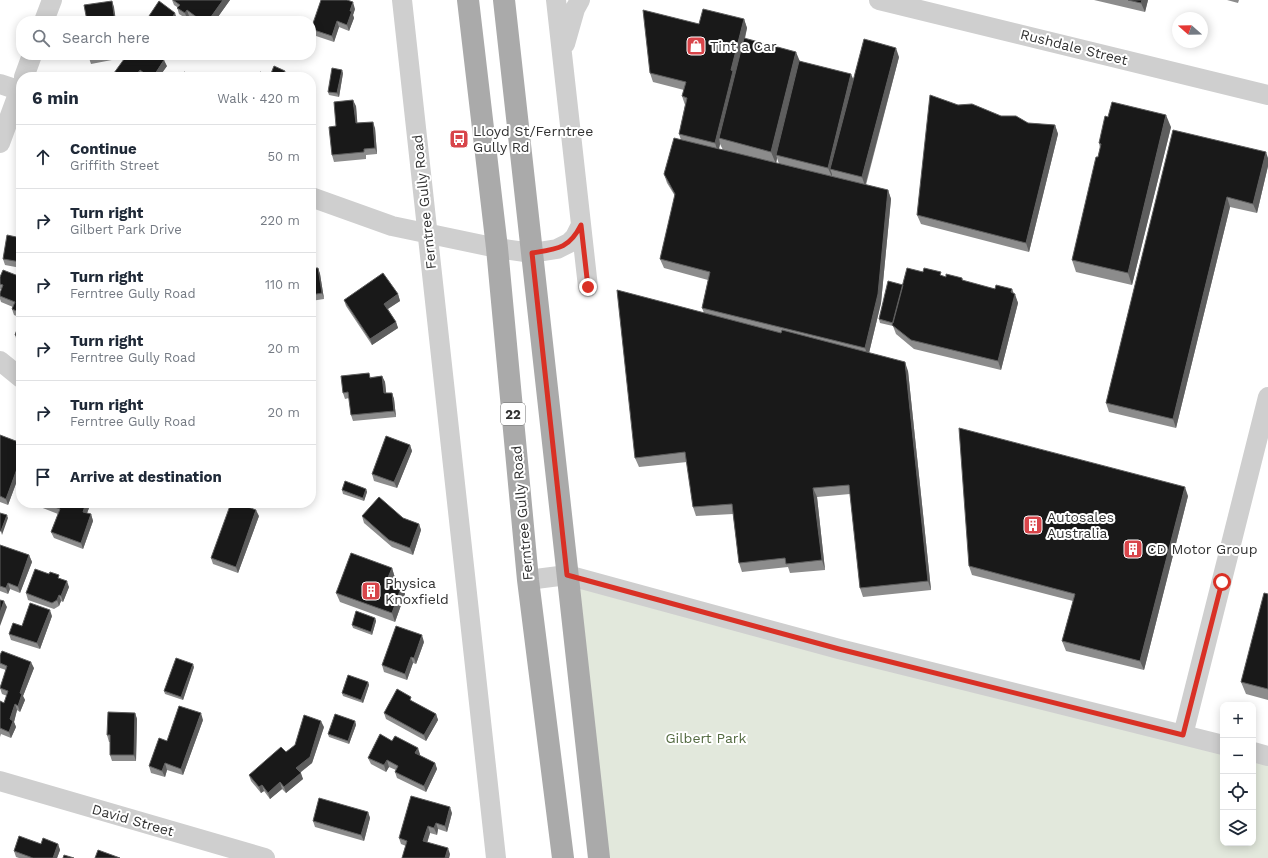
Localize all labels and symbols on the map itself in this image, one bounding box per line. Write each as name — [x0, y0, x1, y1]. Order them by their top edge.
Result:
north arrow — [1172, 12, 1208, 48]
street label: Rushdale Street — [1019, 26, 1129, 68]
shop icon: Tint a Car — [685, 35, 707, 57]
place label: Tint a Car — [710, 38, 777, 54]
place label: Lloyd St/Ferntree Gully Rd — [473, 123, 593, 155]
bus stop icon: Lloyd St/Ferntree Gully Rd — [448, 128, 470, 150]
street label: Ferntree Gully Road — [409, 134, 439, 270]
route end — [579, 278, 597, 296]
road number: 22 — [501, 403, 525, 425]
street label: Ferntree Gully Road — [508, 445, 536, 581]
place label: Autosales Australia — [1047, 509, 1114, 541]
building icon: Autosales Australia — [1022, 514, 1044, 536]
building icon: CD Motor Group — [1122, 538, 1144, 560]
place label: CD Motor Group — [1147, 541, 1257, 557]
route start — [1213, 573, 1231, 591]
place label: Physica Knoxfield — [385, 575, 449, 607]
building icon: Physica Knoxfield — [360, 580, 382, 602]
park label: Gilbert Park — [665, 730, 747, 746]
street label: David Street — [90, 801, 176, 839]

